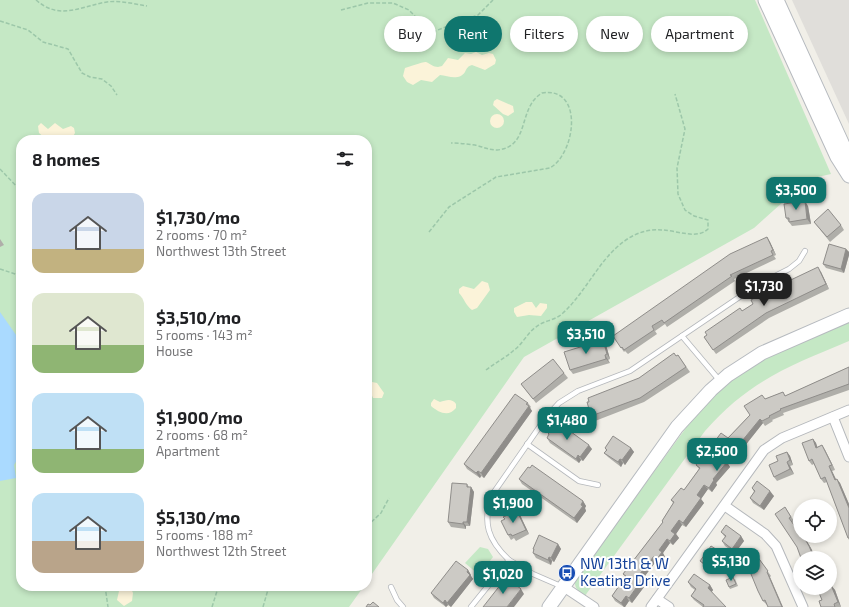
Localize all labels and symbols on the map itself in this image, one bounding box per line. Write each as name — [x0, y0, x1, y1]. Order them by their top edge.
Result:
pin: $3,500 — [763, 177, 829, 211]
pin: $1,730 — [731, 273, 797, 307]
pin: $3,510 — [553, 321, 619, 355]
pin: $1,480 — [534, 407, 600, 441]
pin: $2,500 — [684, 438, 750, 472]
pin: $1,900 — [480, 490, 546, 524]
pin: $5,130 — [698, 548, 764, 582]
place label: NW 13th & W Keating Drive — [580, 554, 670, 589]
pin: $1,020 — [470, 561, 536, 595]
bus stop icon: NW 13th & W Keating Drive — [557, 563, 577, 583]

